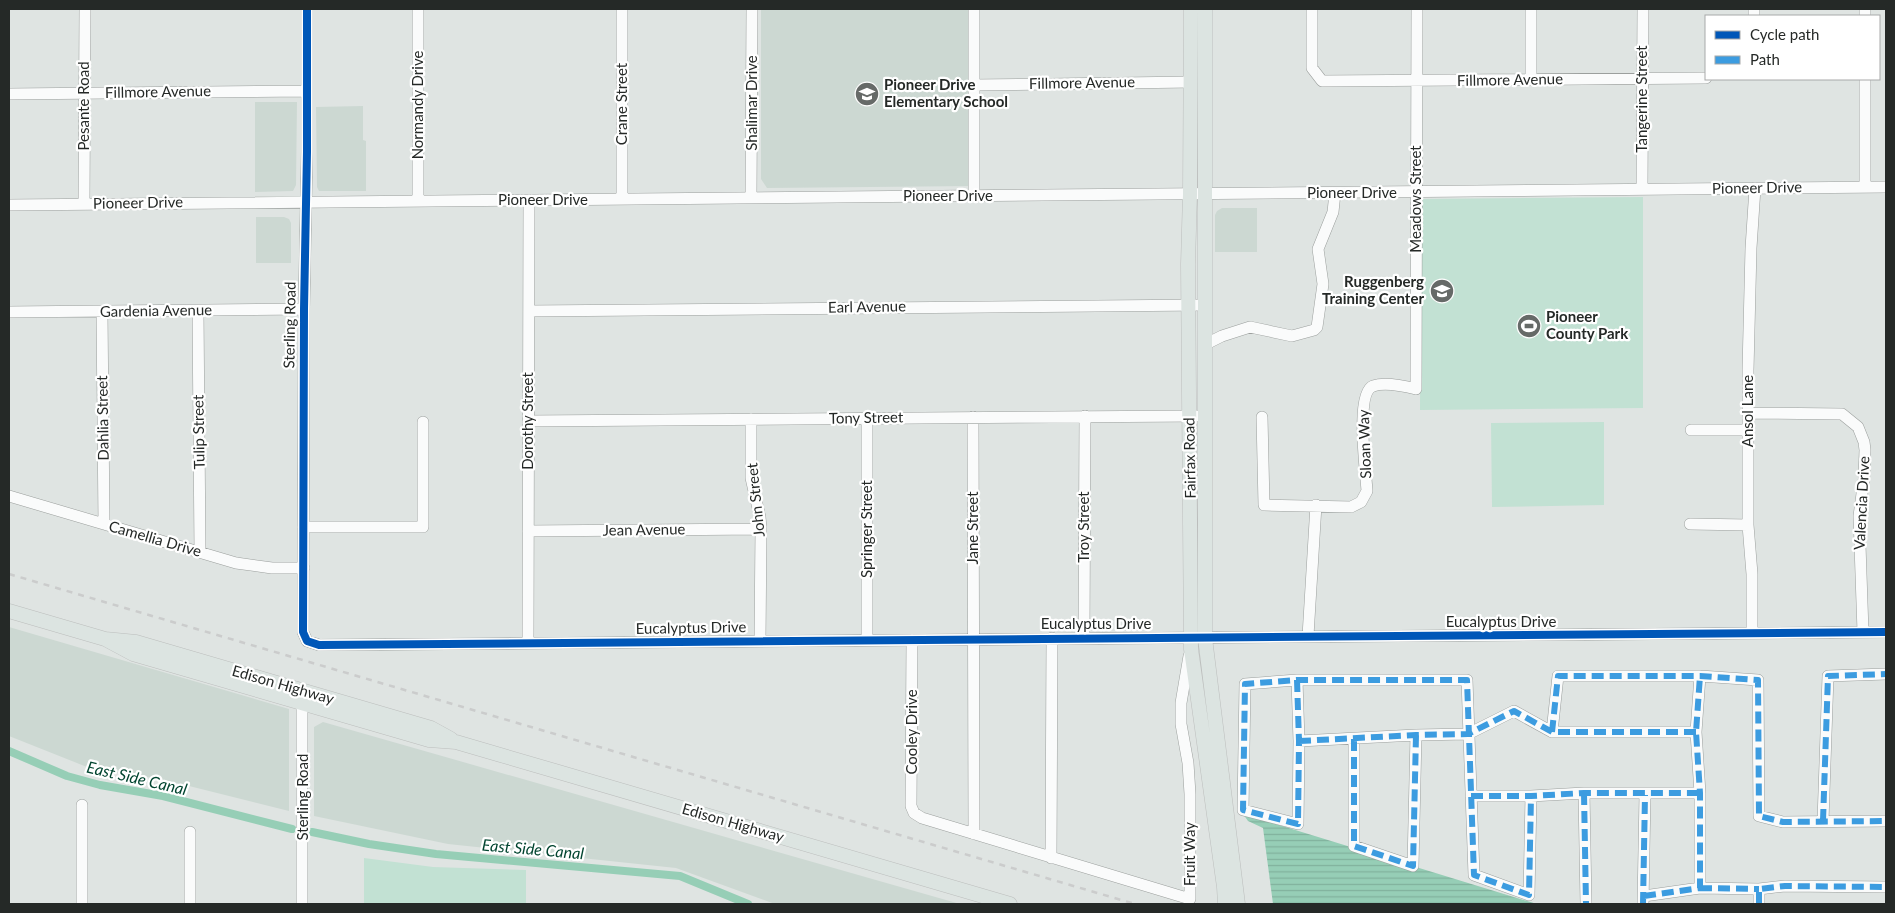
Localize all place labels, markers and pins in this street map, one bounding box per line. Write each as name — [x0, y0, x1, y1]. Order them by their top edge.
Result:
place label: Pioneer Drive Elementary School — [884, 75, 1008, 110]
school or university icon: Pioneer Drive Elementary School — [854, 81, 880, 107]
place label: Ruggenberg Training Center — [1322, 272, 1424, 307]
school or university icon: Ruggenberg Training Center — [1429, 278, 1455, 304]
place label: Pioneer County Park — [1546, 307, 1629, 342]
sports icon: Pioneer County Park — [1516, 313, 1542, 339]

